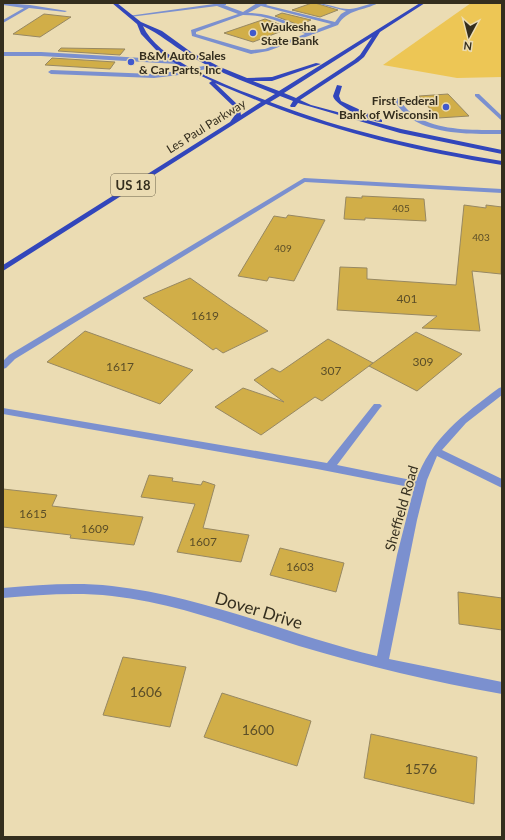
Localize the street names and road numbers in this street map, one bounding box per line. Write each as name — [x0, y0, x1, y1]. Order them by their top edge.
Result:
street label: Les Paul Parkway — [164, 95, 249, 156]
road number: US 18 — [111, 174, 155, 196]
street label: Sheffield Road — [381, 463, 421, 553]
street label: Dover Drive — [213, 587, 305, 633]

